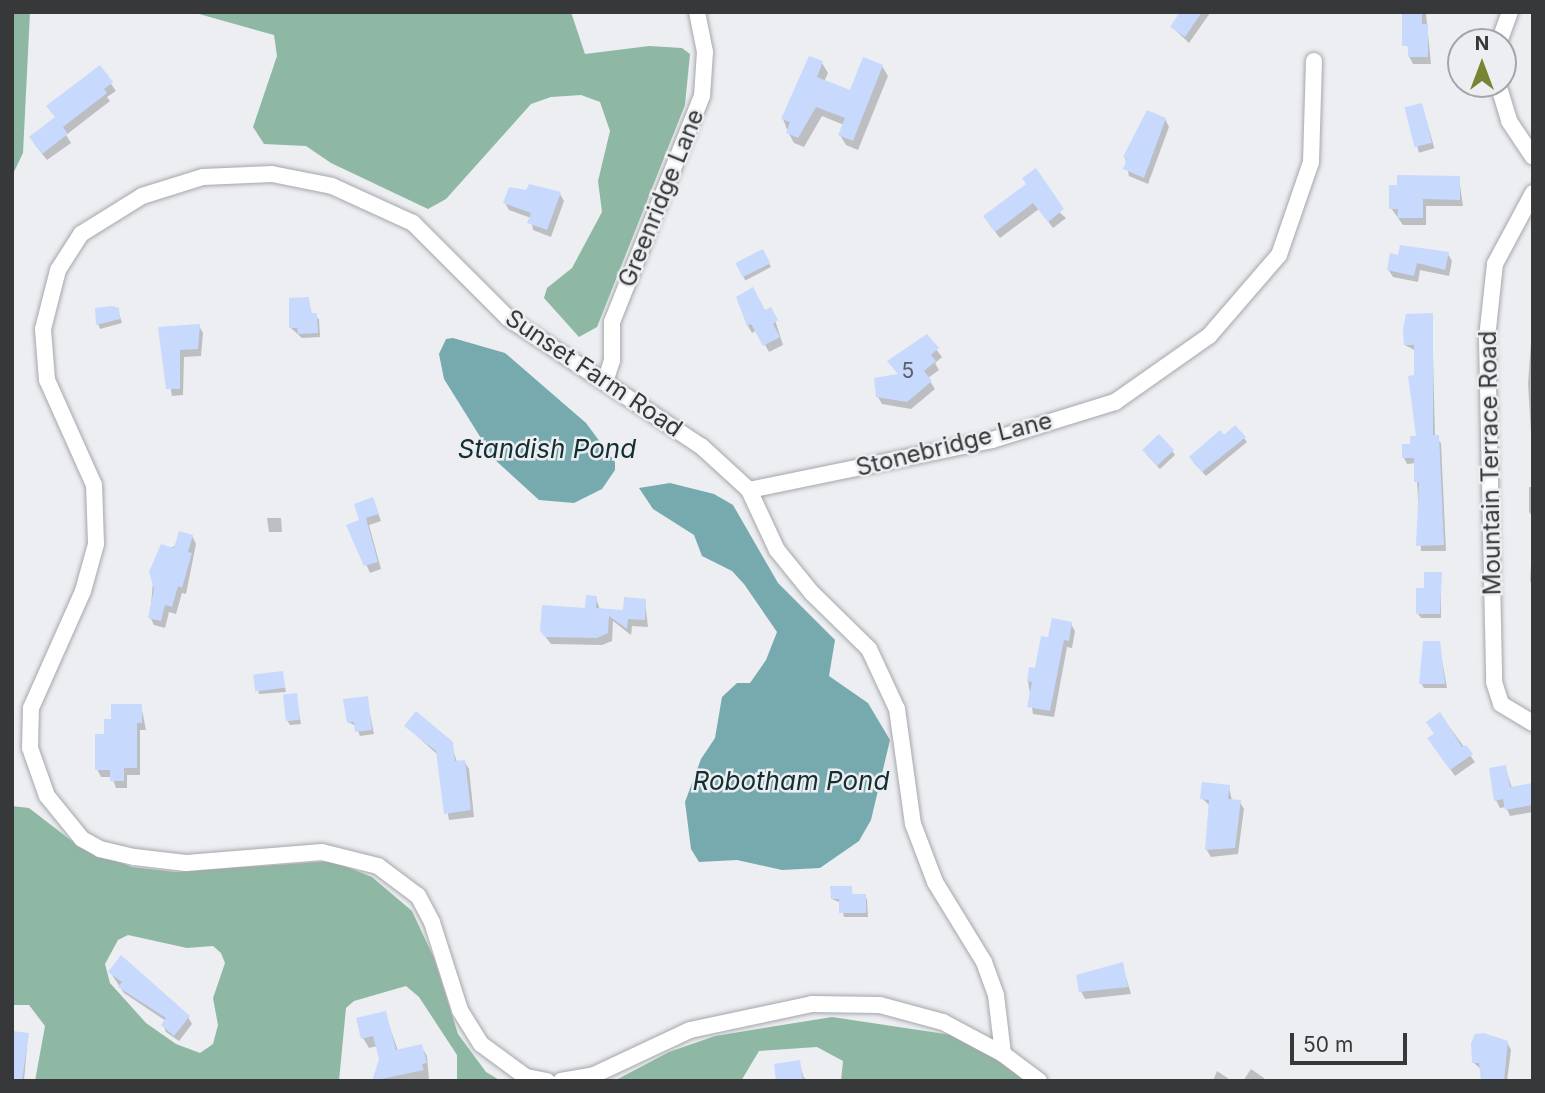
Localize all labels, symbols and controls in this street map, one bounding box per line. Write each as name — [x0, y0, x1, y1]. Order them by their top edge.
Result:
north arrow — [1447, 28, 1517, 98]
text: N — [1475, 32, 1489, 55]
street label: Greenridge Lane — [612, 105, 710, 291]
street label: Sunset Farm Road — [500, 303, 688, 443]
street label: Mountain Terrace Road — [1473, 331, 1507, 595]
house number: 5 — [902, 358, 914, 384]
street label: Stonebridge Lane — [853, 406, 1055, 482]
water label: Standish Pond — [458, 433, 636, 465]
water label: Robotham Pond — [693, 765, 889, 797]
scale bar — [1293, 1020, 1410, 1064]
text: 50 m — [1303, 1032, 1353, 1057]

